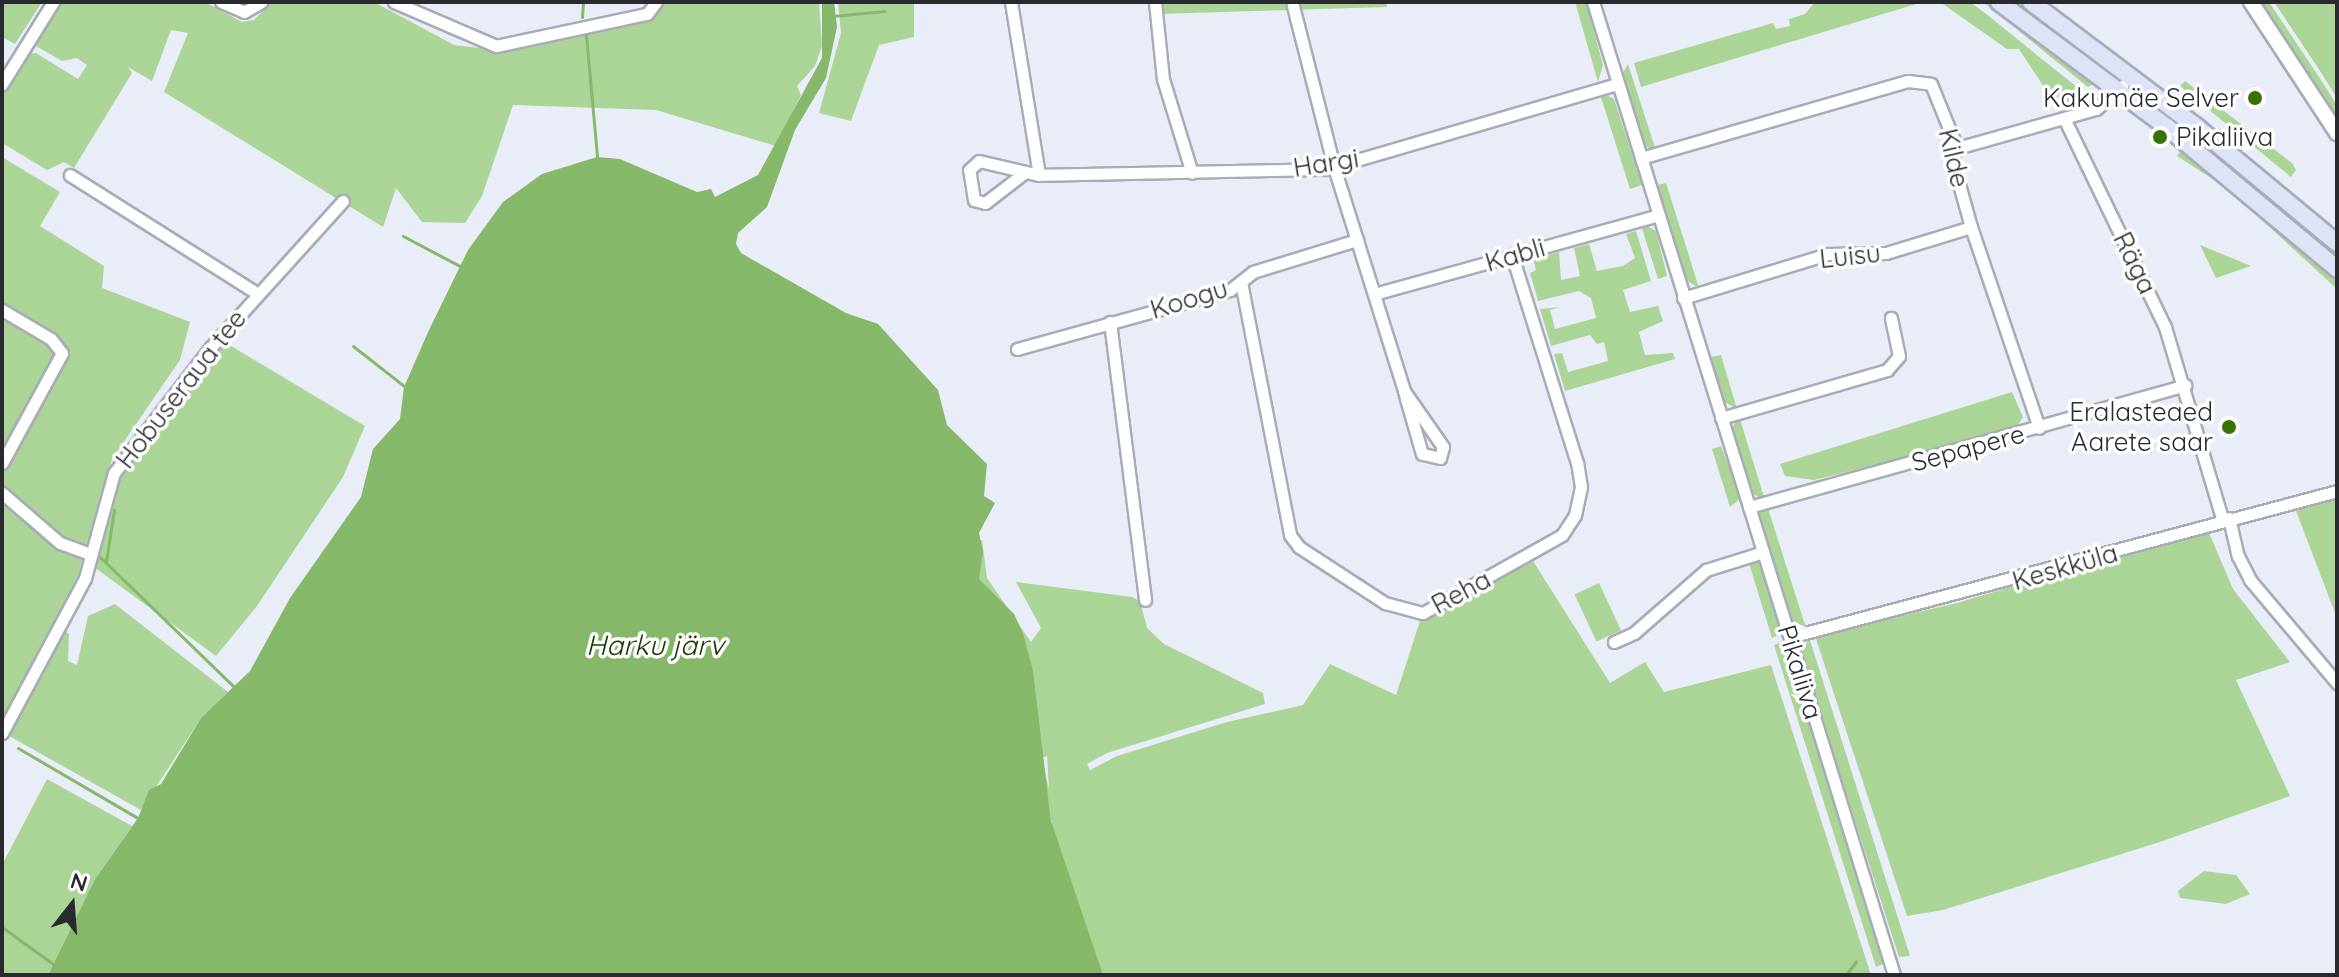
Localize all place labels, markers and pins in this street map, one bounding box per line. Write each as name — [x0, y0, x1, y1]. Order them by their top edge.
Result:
place label: Kakumäe Selver — [2043, 82, 2239, 114]
marker: Kakumäe Selver — [2246, 89, 2264, 107]
place label: Pikaliiva — [2176, 121, 2273, 153]
marker: Pikaliiva — [2151, 128, 2169, 146]
place label: Eralasteaed Aarete saar — [2069, 396, 2213, 458]
marker: Eralasteaed Aarete saar — [2220, 418, 2238, 436]

